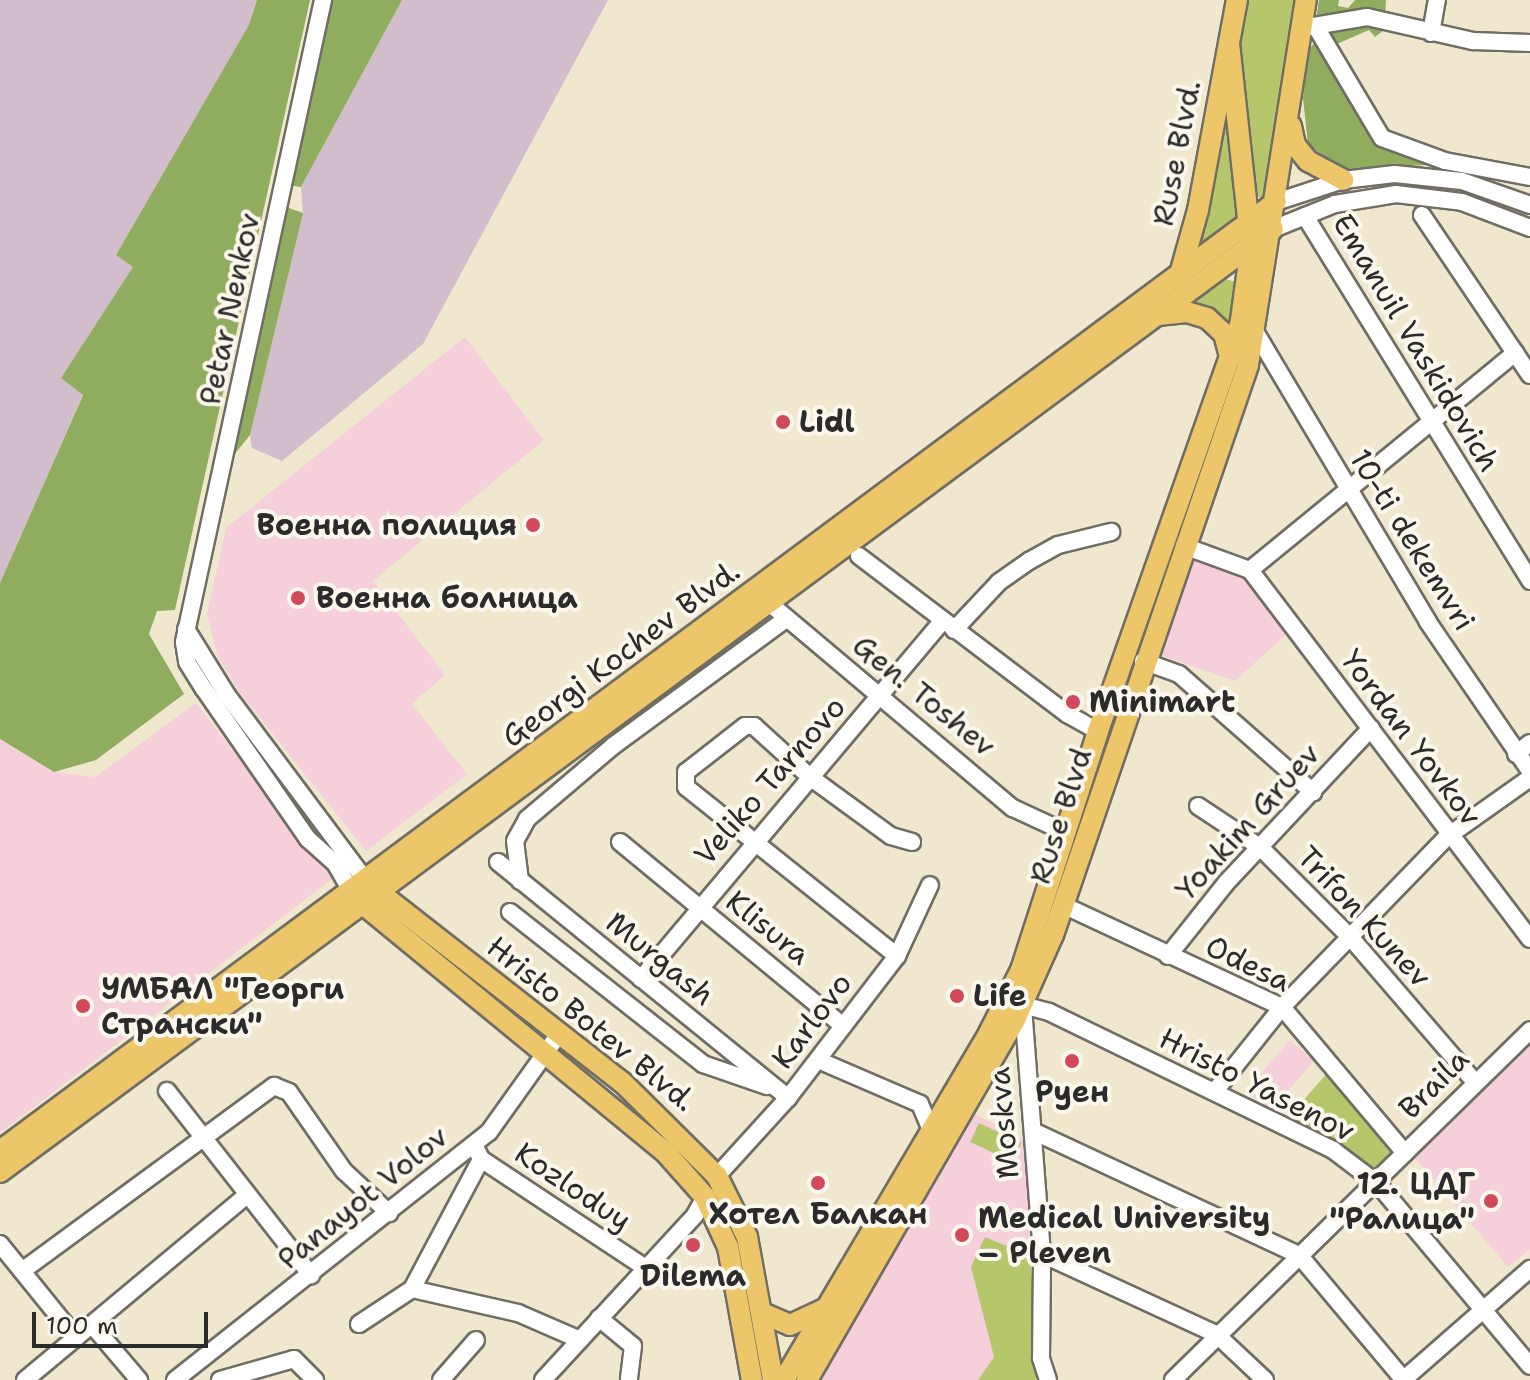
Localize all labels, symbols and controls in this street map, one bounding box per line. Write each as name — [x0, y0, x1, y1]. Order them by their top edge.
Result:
street label: Ruse Blvd. — [1145, 77, 1209, 229]
street label: Emanuil Vaskidovich — [1325, 208, 1507, 478]
street label: Petar Nenkov — [192, 210, 268, 408]
place label: Lidl — [799, 404, 855, 440]
marker: Lidl — [774, 413, 792, 431]
street label: 10-ti dekemvri — [1342, 443, 1482, 637]
place label: Военна полиция — [256, 507, 517, 543]
marker: Военна полиция — [524, 516, 542, 534]
street label: Georgi Kochev Blvd. — [495, 553, 747, 755]
place label: Военна болница — [316, 580, 578, 616]
marker: Военна болница — [287, 587, 309, 609]
street label: Gen. Toshev — [845, 627, 1003, 765]
street label: Yordan Yovkov — [1333, 643, 1489, 833]
place label: Minimart — [1089, 684, 1235, 720]
street label: Veliko Tarnovo — [687, 689, 853, 873]
marker: Minimart — [1064, 693, 1082, 711]
street label: Yoakim Gruev — [1168, 736, 1328, 908]
street label: Ruse Blvd — [1022, 744, 1100, 888]
street label: Trifon Kunev — [1290, 839, 1438, 995]
street label: Klisura — [719, 883, 817, 973]
street label: Murgash — [599, 905, 721, 1013]
street label: Odesa — [1200, 928, 1296, 1000]
street label: Hristo Botev Blvd. — [480, 929, 702, 1119]
street label: Karlovo — [764, 966, 860, 1076]
place label: УМБАЛ "Георги Странски" — [101, 971, 344, 1042]
place label: Life — [973, 978, 1027, 1014]
marker: Life — [948, 987, 966, 1005]
marker: УМБАЛ "Георги Странски" — [72, 995, 94, 1017]
street label: Hristo Yasenov — [1153, 1020, 1361, 1150]
street label: Braila — [1392, 1042, 1476, 1126]
marker: Руен — [1063, 1052, 1081, 1070]
street label: Moskva — [981, 1066, 1027, 1180]
place label: Руен — [1035, 1074, 1109, 1110]
street label: Panayot Volov — [271, 1118, 455, 1278]
street label: Kozloduy — [508, 1135, 638, 1239]
place label: 12. ЦДГ "Ралица" — [1329, 1166, 1475, 1236]
marker: Хотел Балкан — [809, 1174, 827, 1192]
marker: 12. ЦДГ "Ралица" — [1482, 1192, 1500, 1210]
place label: Хотел Балкан — [709, 1196, 927, 1232]
place label: Medical University – Pleven — [978, 1200, 1270, 1270]
marker: Medical University – Pleven — [953, 1226, 971, 1244]
marker: Dilema — [684, 1236, 702, 1254]
place label: Dilema — [640, 1258, 746, 1294]
scale bar — [36, 1296, 212, 1346]
text: 100 m — [46, 1310, 118, 1342]

